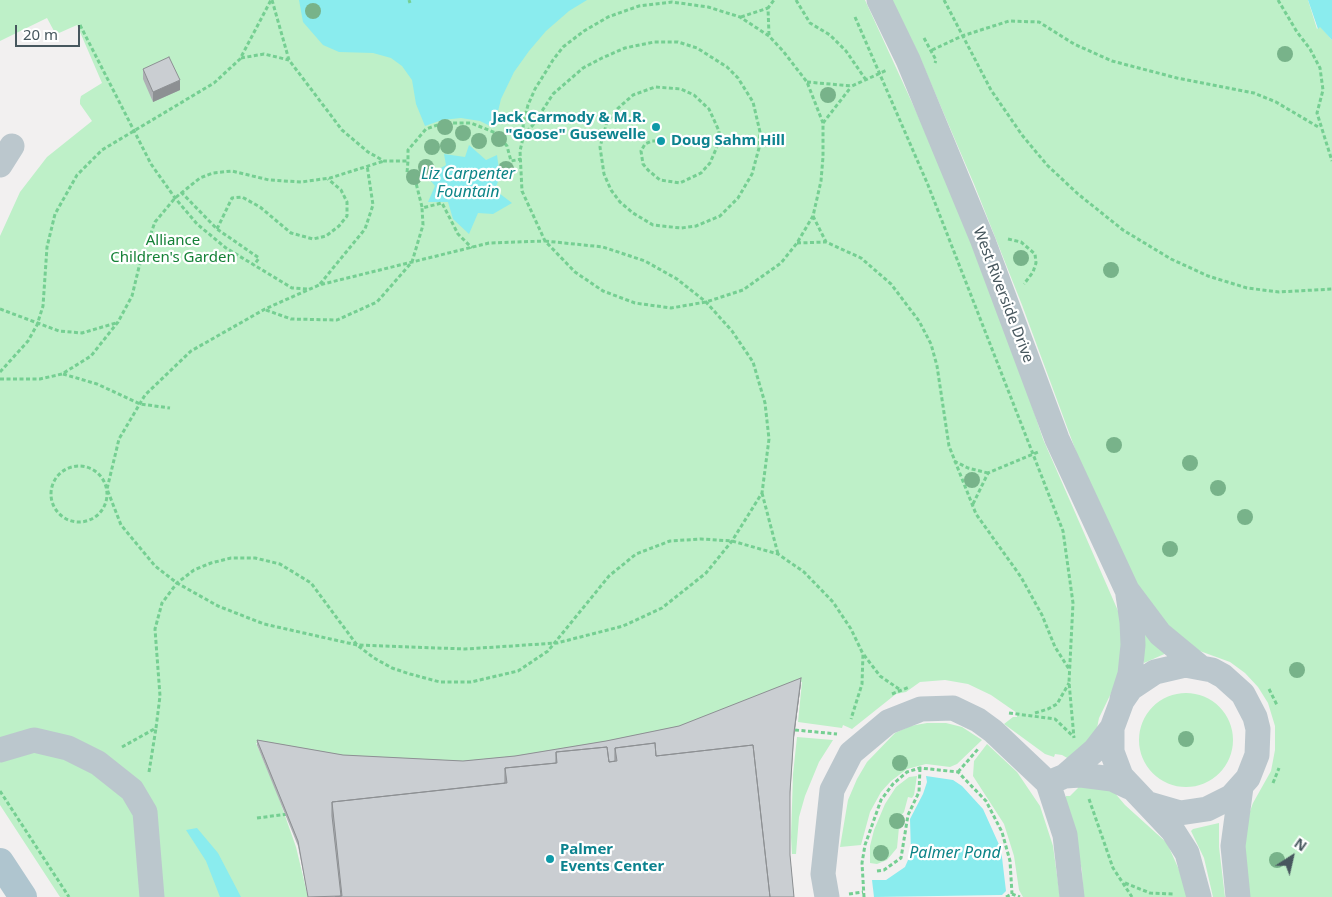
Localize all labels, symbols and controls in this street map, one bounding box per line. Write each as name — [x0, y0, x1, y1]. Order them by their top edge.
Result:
scale bar — [18, 15, 82, 47]
text: 20 m — [23, 24, 58, 44]
place label: Jack Carmody & M.R. "Goose" Gusewelle — [492, 109, 646, 144]
marker: Jack Carmody & M.R. "Goose" Gusewelle — [650, 121, 662, 133]
place label: Doug Sahm Hill — [671, 132, 785, 150]
marker: Doug Sahm Hill — [655, 135, 667, 147]
water label: Liz Carpenter Fountain — [421, 164, 515, 202]
street label: West Riverside Drive — [969, 225, 1037, 365]
park label: Alliance Children's Garden — [110, 232, 236, 267]
north arrow — [1267, 832, 1317, 882]
text: N — [1291, 833, 1311, 855]
place label: Palmer Events Center — [560, 841, 664, 876]
water label: Palmer Pond — [909, 843, 1001, 863]
marker: Palmer Events Center — [544, 853, 556, 865]

